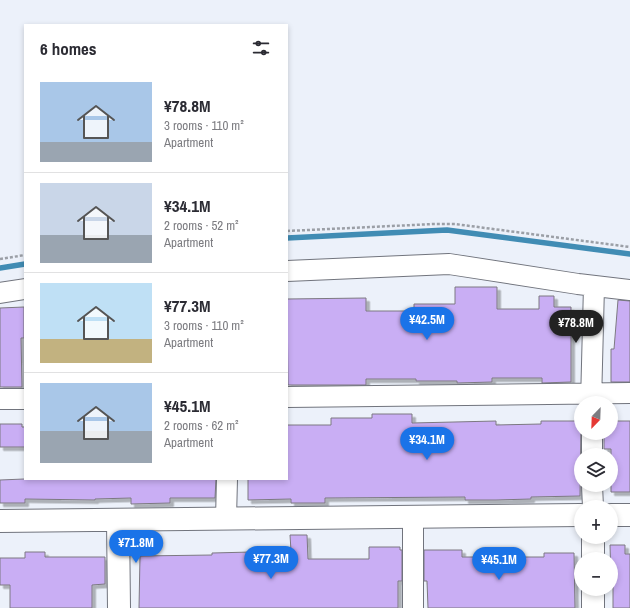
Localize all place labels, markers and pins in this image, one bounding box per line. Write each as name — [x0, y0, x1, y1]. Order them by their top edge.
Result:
pin: ¥42.5M — [394, 307, 460, 341]
pin: ¥78.8M — [543, 310, 609, 344]
pin: ¥34.1M — [394, 427, 460, 461]
pin: ¥71.8M — [103, 530, 169, 564]
pin: ¥77.3M — [238, 546, 304, 580]
pin: ¥45.1M — [466, 547, 532, 581]

